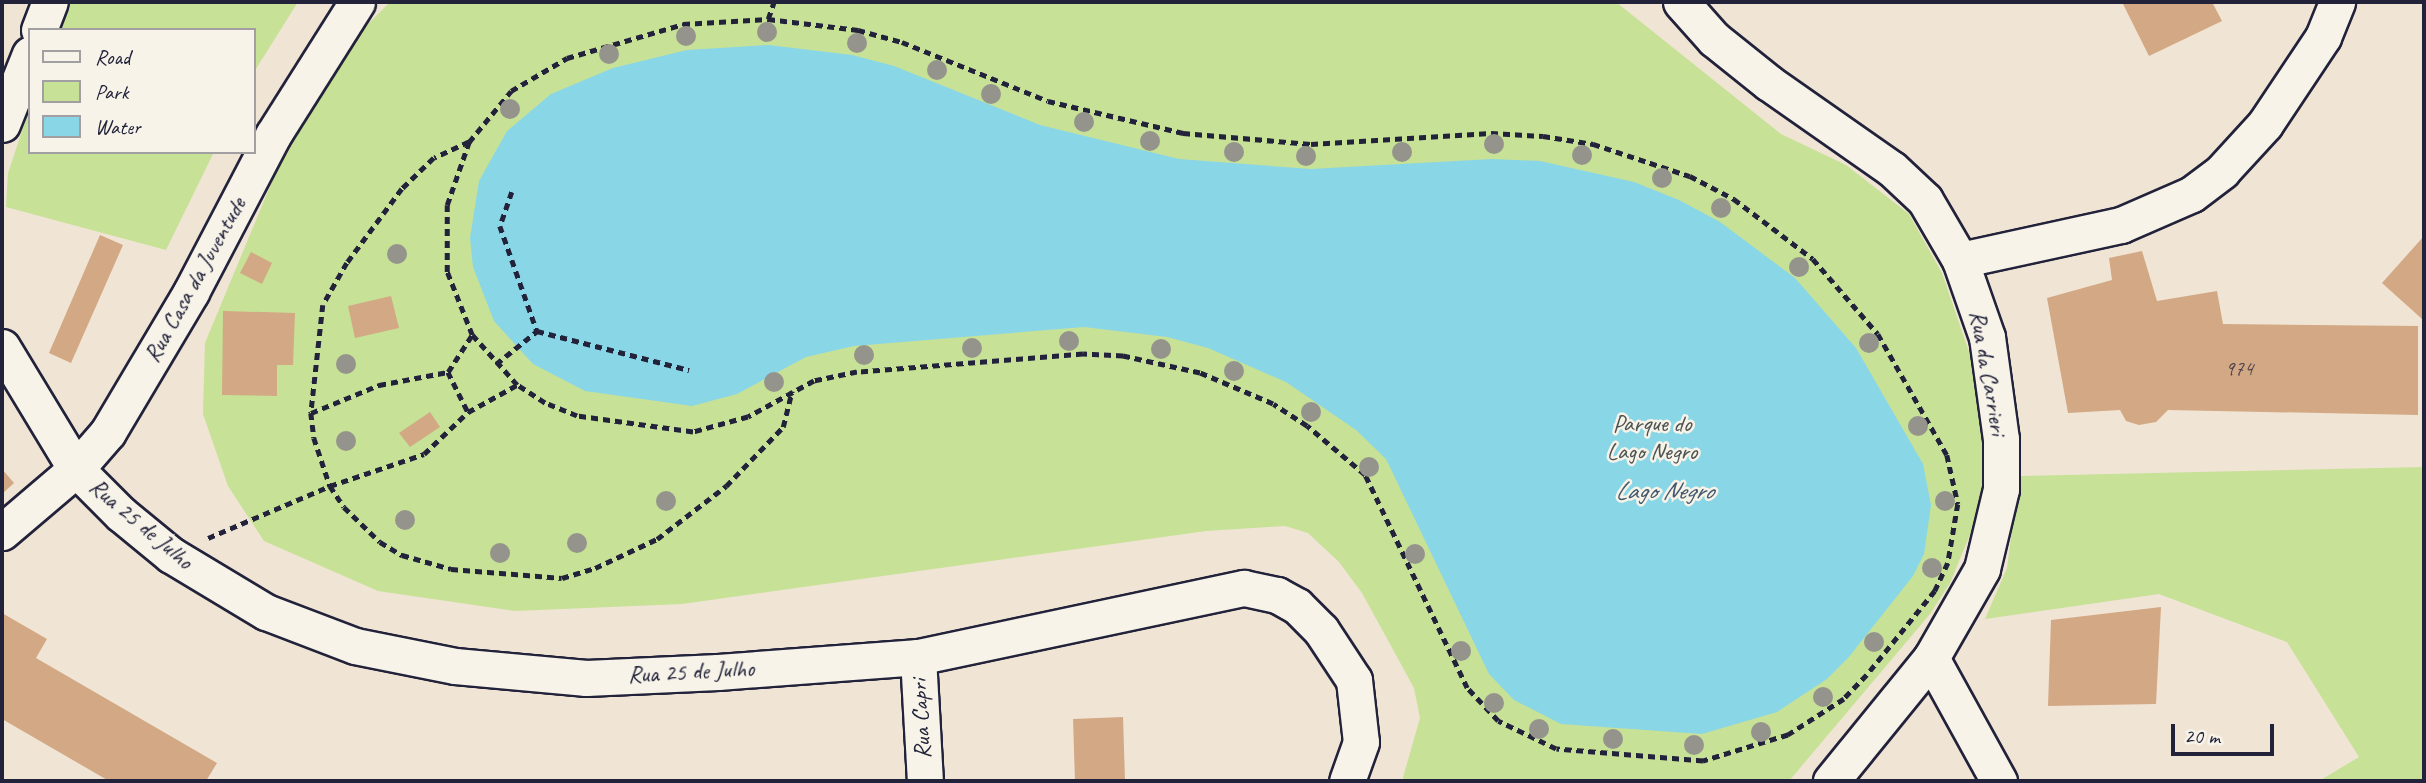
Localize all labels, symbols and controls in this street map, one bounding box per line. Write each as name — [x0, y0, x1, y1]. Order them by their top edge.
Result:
legend — [28, 28, 256, 154]
text: Road — [95, 44, 130, 70]
text: Park — [95, 79, 128, 105]
text: Water — [95, 114, 141, 140]
street label: Rua Casa da Juventude — [138, 193, 252, 367]
street label: Rua da Carrieri — [1963, 308, 2013, 438]
house number: 974 — [2225, 355, 2253, 381]
park label: Parque do Lago Negro — [1606, 410, 1698, 466]
street label: Rua 25 de Julho — [83, 472, 199, 576]
water label: Lago Negro — [1614, 475, 1714, 507]
street label: Rua 25 de Julho — [627, 654, 755, 690]
street label: Rua Capri — [905, 678, 937, 760]
scale bar — [2174, 710, 2277, 754]
text: 20 m — [2184, 723, 2220, 749]

